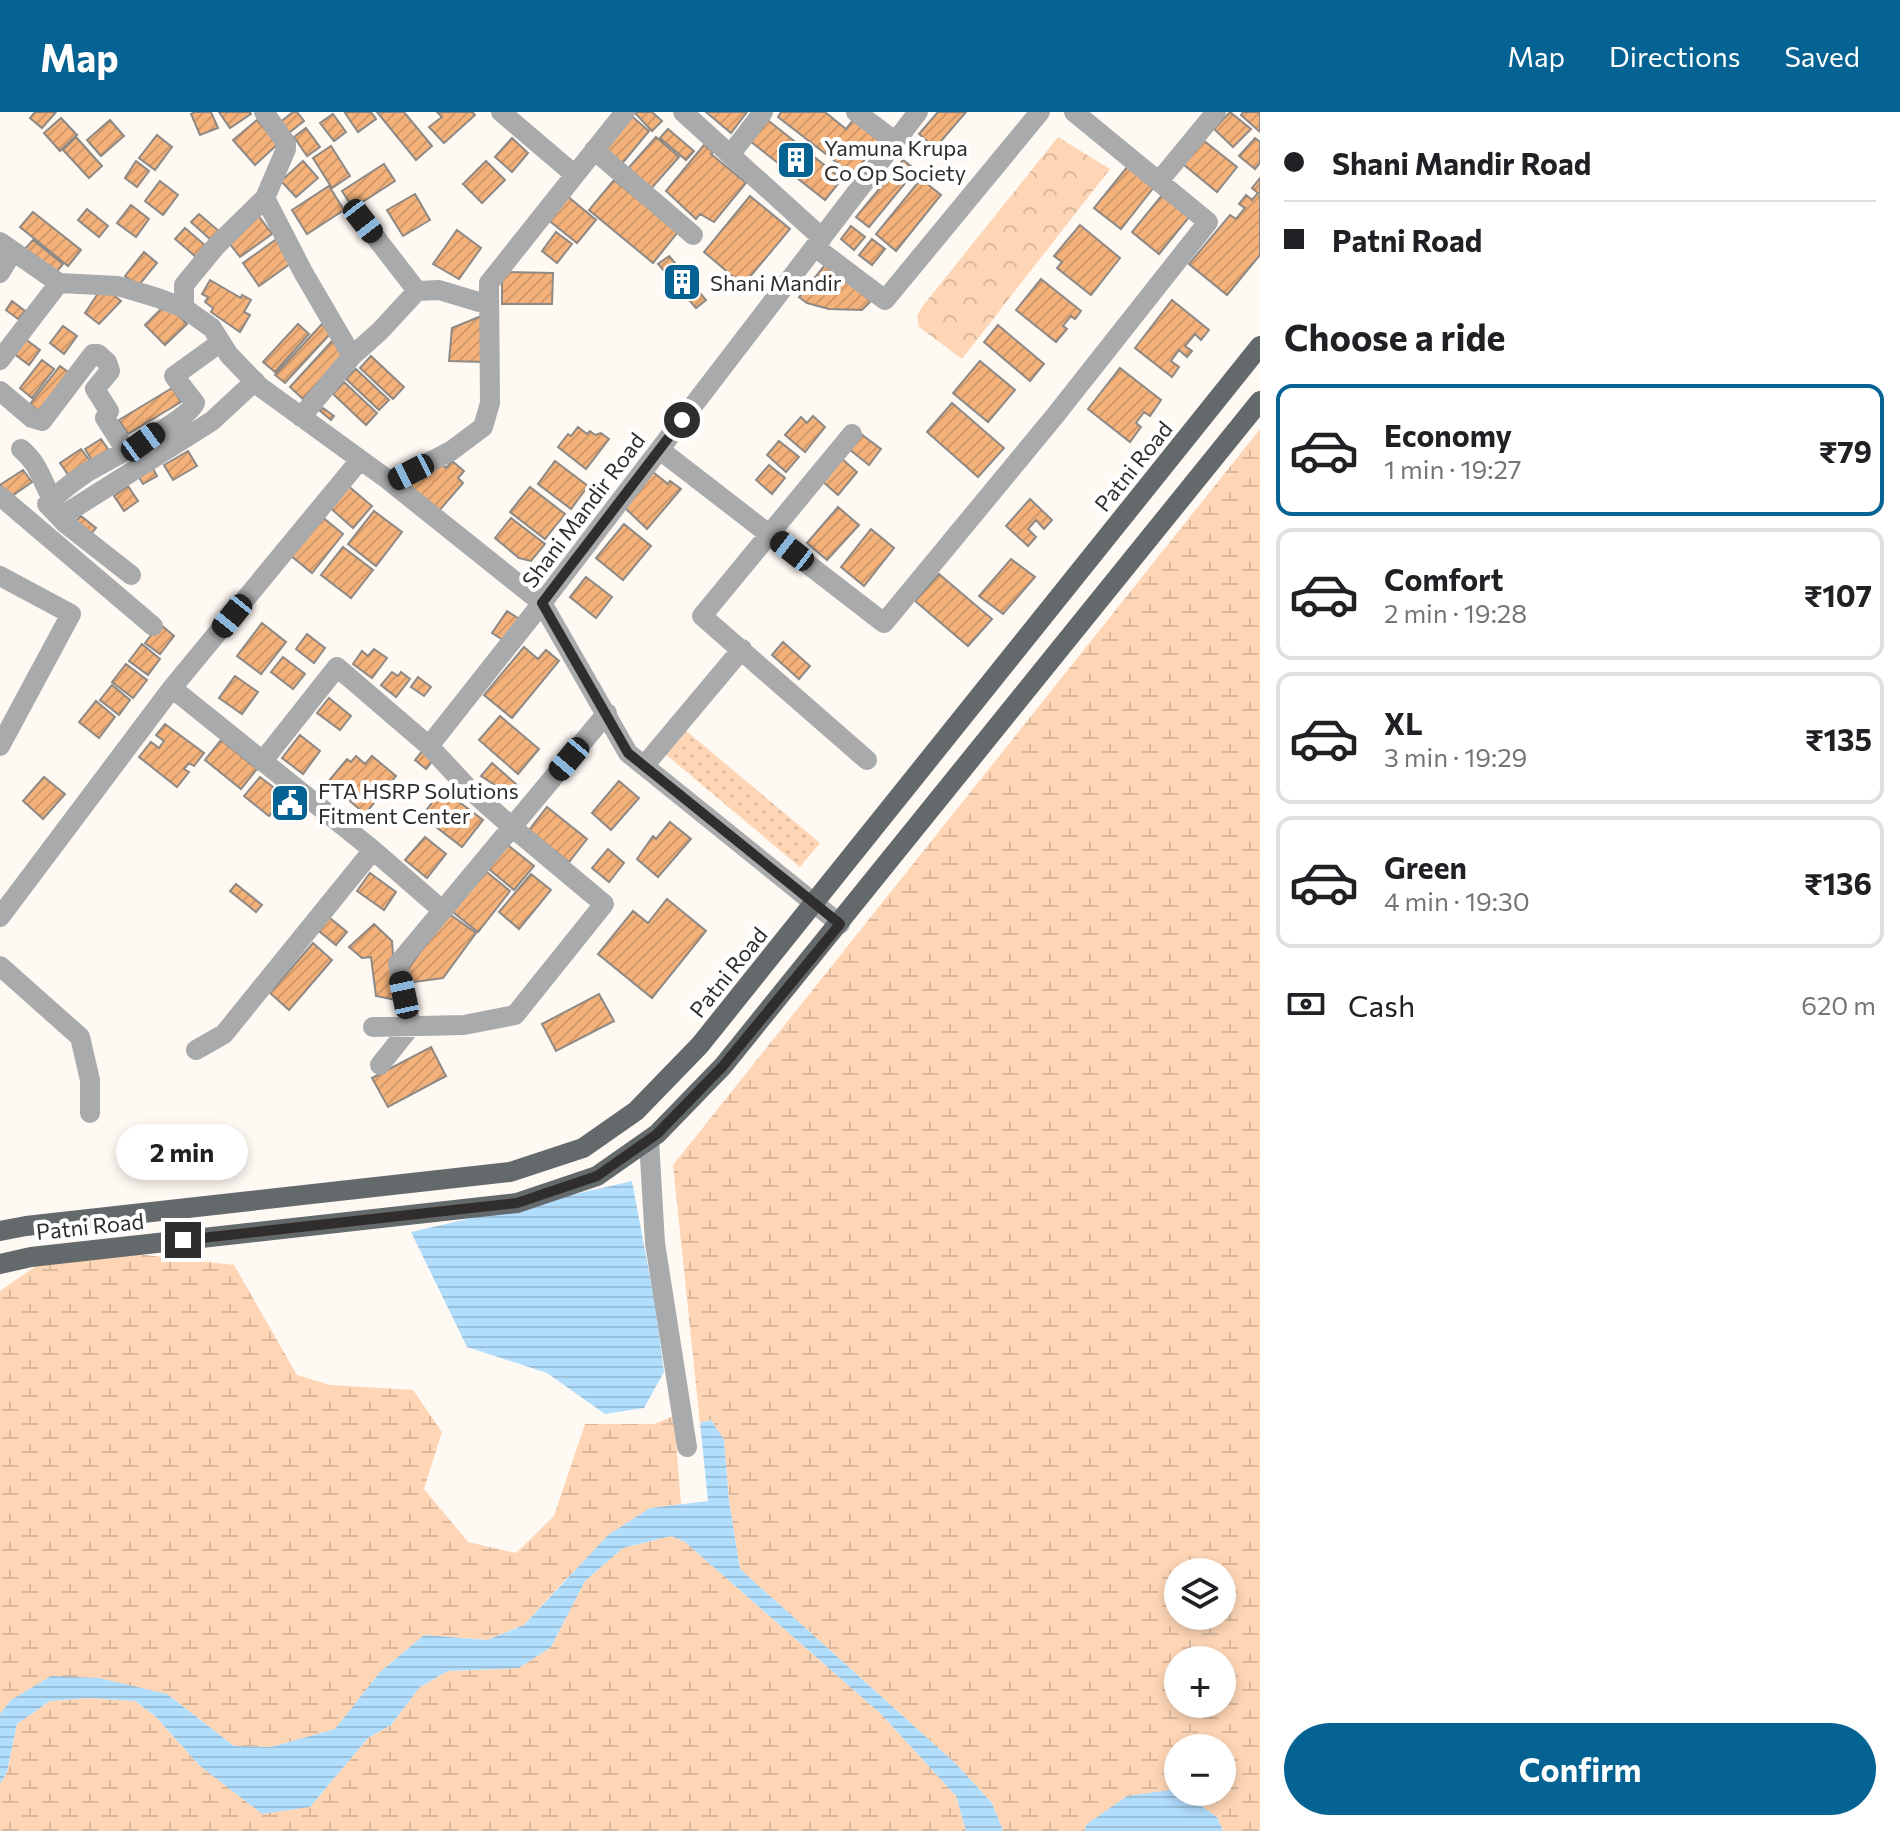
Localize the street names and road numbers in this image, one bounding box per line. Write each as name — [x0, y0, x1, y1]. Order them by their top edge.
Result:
street label: Patni Road — [1088, 415, 1178, 517]
street label: Shani Mandir Road — [516, 427, 650, 593]
street label: Patni Road — [683, 921, 773, 1023]
street label: Patni Road — [35, 1207, 145, 1245]

